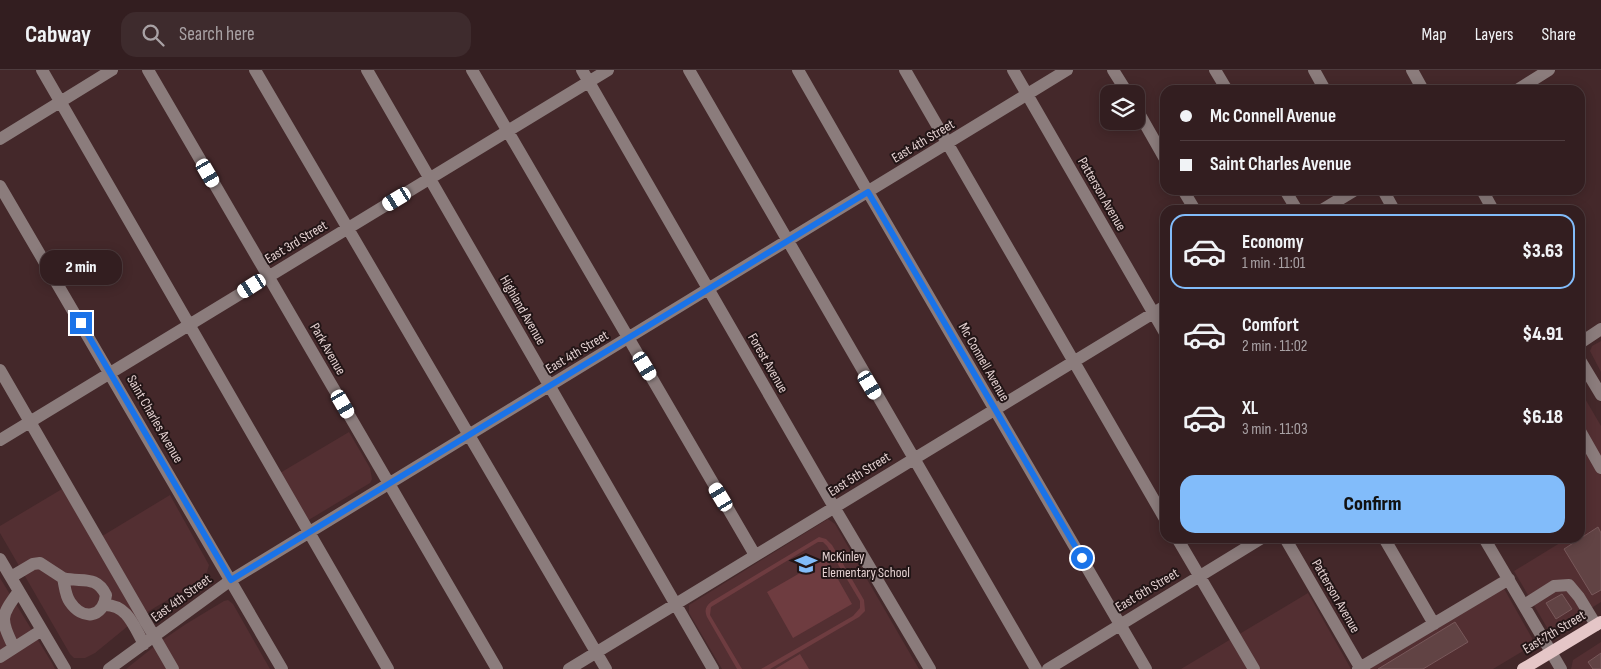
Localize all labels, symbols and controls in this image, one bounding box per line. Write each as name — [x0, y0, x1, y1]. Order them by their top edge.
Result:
search box — [121, 12, 471, 57]
text: Cabway — [25, 20, 91, 49]
icon: search — [139, 21, 167, 49]
text: Search here — [179, 23, 255, 46]
text: Map — [1422, 24, 1447, 45]
text: Layers — [1475, 24, 1514, 45]
text: Share — [1542, 24, 1576, 45]
map controls — [1100, 85, 1145, 130]
button: layers — [1100, 85, 1145, 130]
text: Mc Connell Avenue — [1210, 105, 1336, 128]
street label: East 4th Street — [888, 116, 958, 166]
text: Saint Charles Avenue — [1210, 153, 1351, 176]
street label: Patterson Avenue — [1074, 154, 1130, 234]
car — [194, 156, 221, 190]
car — [380, 185, 413, 213]
street label: East 3rd Street — [262, 217, 330, 267]
icon: car — [1182, 229, 1227, 274]
text: Economy — [1242, 231, 1304, 254]
text: $3.63 — [1522, 240, 1563, 263]
callout: 2 min — [40, 250, 122, 286]
text: 1 min · 11:01 — [1242, 254, 1305, 273]
text: 2 min — [65, 258, 97, 277]
car — [235, 272, 268, 300]
street label: Highland Avenue — [496, 272, 550, 348]
route end — [70, 312, 92, 334]
icon: car — [1182, 312, 1227, 357]
text: Comfort — [1242, 314, 1299, 337]
street label: Park Avenue — [306, 320, 350, 378]
street label: Mc Connell Avenue — [955, 320, 1013, 404]
text: $4.91 — [1522, 323, 1563, 346]
street label: East 4th Street — [542, 327, 612, 377]
street label: Forest Avenue — [744, 330, 792, 396]
text: 2 min · 11:02 — [1242, 337, 1307, 356]
car — [630, 349, 659, 383]
car — [855, 368, 884, 402]
street label: Saint Charles Avenue — [123, 372, 187, 466]
car — [329, 387, 356, 421]
icon: car — [1182, 395, 1227, 440]
text: XL — [1242, 397, 1258, 420]
text: $6.18 — [1522, 406, 1563, 429]
text: 3 min · 11:03 — [1242, 420, 1308, 439]
street label: East 5th Street — [825, 448, 893, 500]
button: Confirm — [1180, 475, 1565, 533]
car — [706, 480, 735, 514]
route start — [1071, 547, 1093, 569]
place label: McKinley Elementary School — [822, 548, 910, 581]
school or university icon: McKinley Elementary School — [793, 551, 819, 577]
street label: Patterson Avenue — [1308, 556, 1364, 636]
street label: East 6th Street — [1112, 565, 1182, 615]
street label: East 4th Street — [148, 570, 214, 626]
street label: East 7th Street — [1520, 607, 1588, 657]

